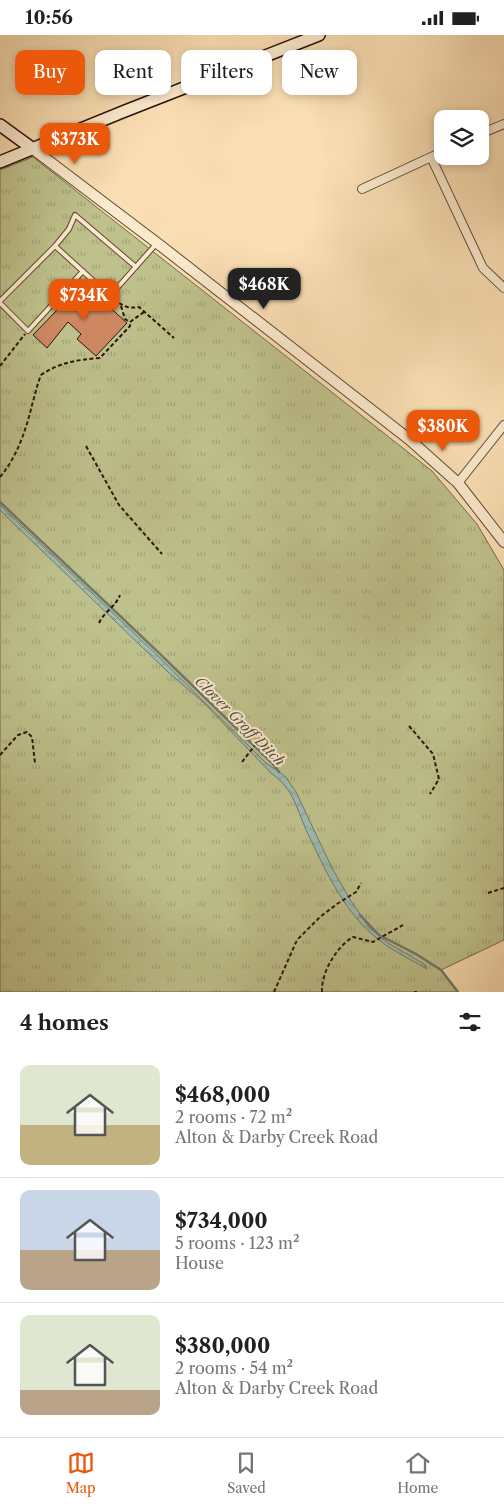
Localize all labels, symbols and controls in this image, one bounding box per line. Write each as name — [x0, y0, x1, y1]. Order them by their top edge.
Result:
text: 10:56 — [25, 6, 73, 29]
chip: Buy — [15, 50, 85, 95]
chip: Rent — [95, 50, 171, 95]
chip: Filters — [181, 50, 272, 95]
chip: New — [282, 50, 357, 95]
map controls — [434, 110, 489, 165]
button: layers — [434, 110, 489, 165]
pin: $373K — [40, 123, 110, 165]
text: $373K — [51, 129, 99, 149]
pin: $468K — [229, 267, 299, 310]
text: $468K — [239, 274, 289, 294]
pin: $734K — [49, 279, 119, 321]
text: $734K — [60, 285, 108, 305]
pin: $380K — [408, 409, 478, 452]
text: $380K — [418, 416, 468, 436]
water label: Clover Groff Ditch — [191, 672, 289, 770]
icon: filters — [456, 1008, 484, 1036]
text: 4 homes — [20, 1010, 109, 1035]
text: $468,000 — [175, 1082, 270, 1107]
icon: home — [60, 1085, 120, 1145]
text: 2 rooms · 72 m² — [175, 1107, 292, 1127]
text: Alton & Darby Creek Road — [175, 1127, 378, 1147]
text: $734,000 — [175, 1208, 268, 1233]
icon: home — [60, 1210, 120, 1270]
text: 5 rooms · 123 m² — [175, 1233, 299, 1253]
text: House — [175, 1253, 224, 1273]
text: $380,000 — [175, 1333, 270, 1358]
icon: home — [60, 1335, 120, 1395]
text: 2 rooms · 54 m² — [175, 1358, 293, 1378]
text: Alton & Darby Creek Road — [175, 1378, 378, 1398]
tab: Map — [66, 1449, 96, 1497]
tab: Saved — [227, 1449, 266, 1497]
tab: Home — [397, 1449, 438, 1497]

